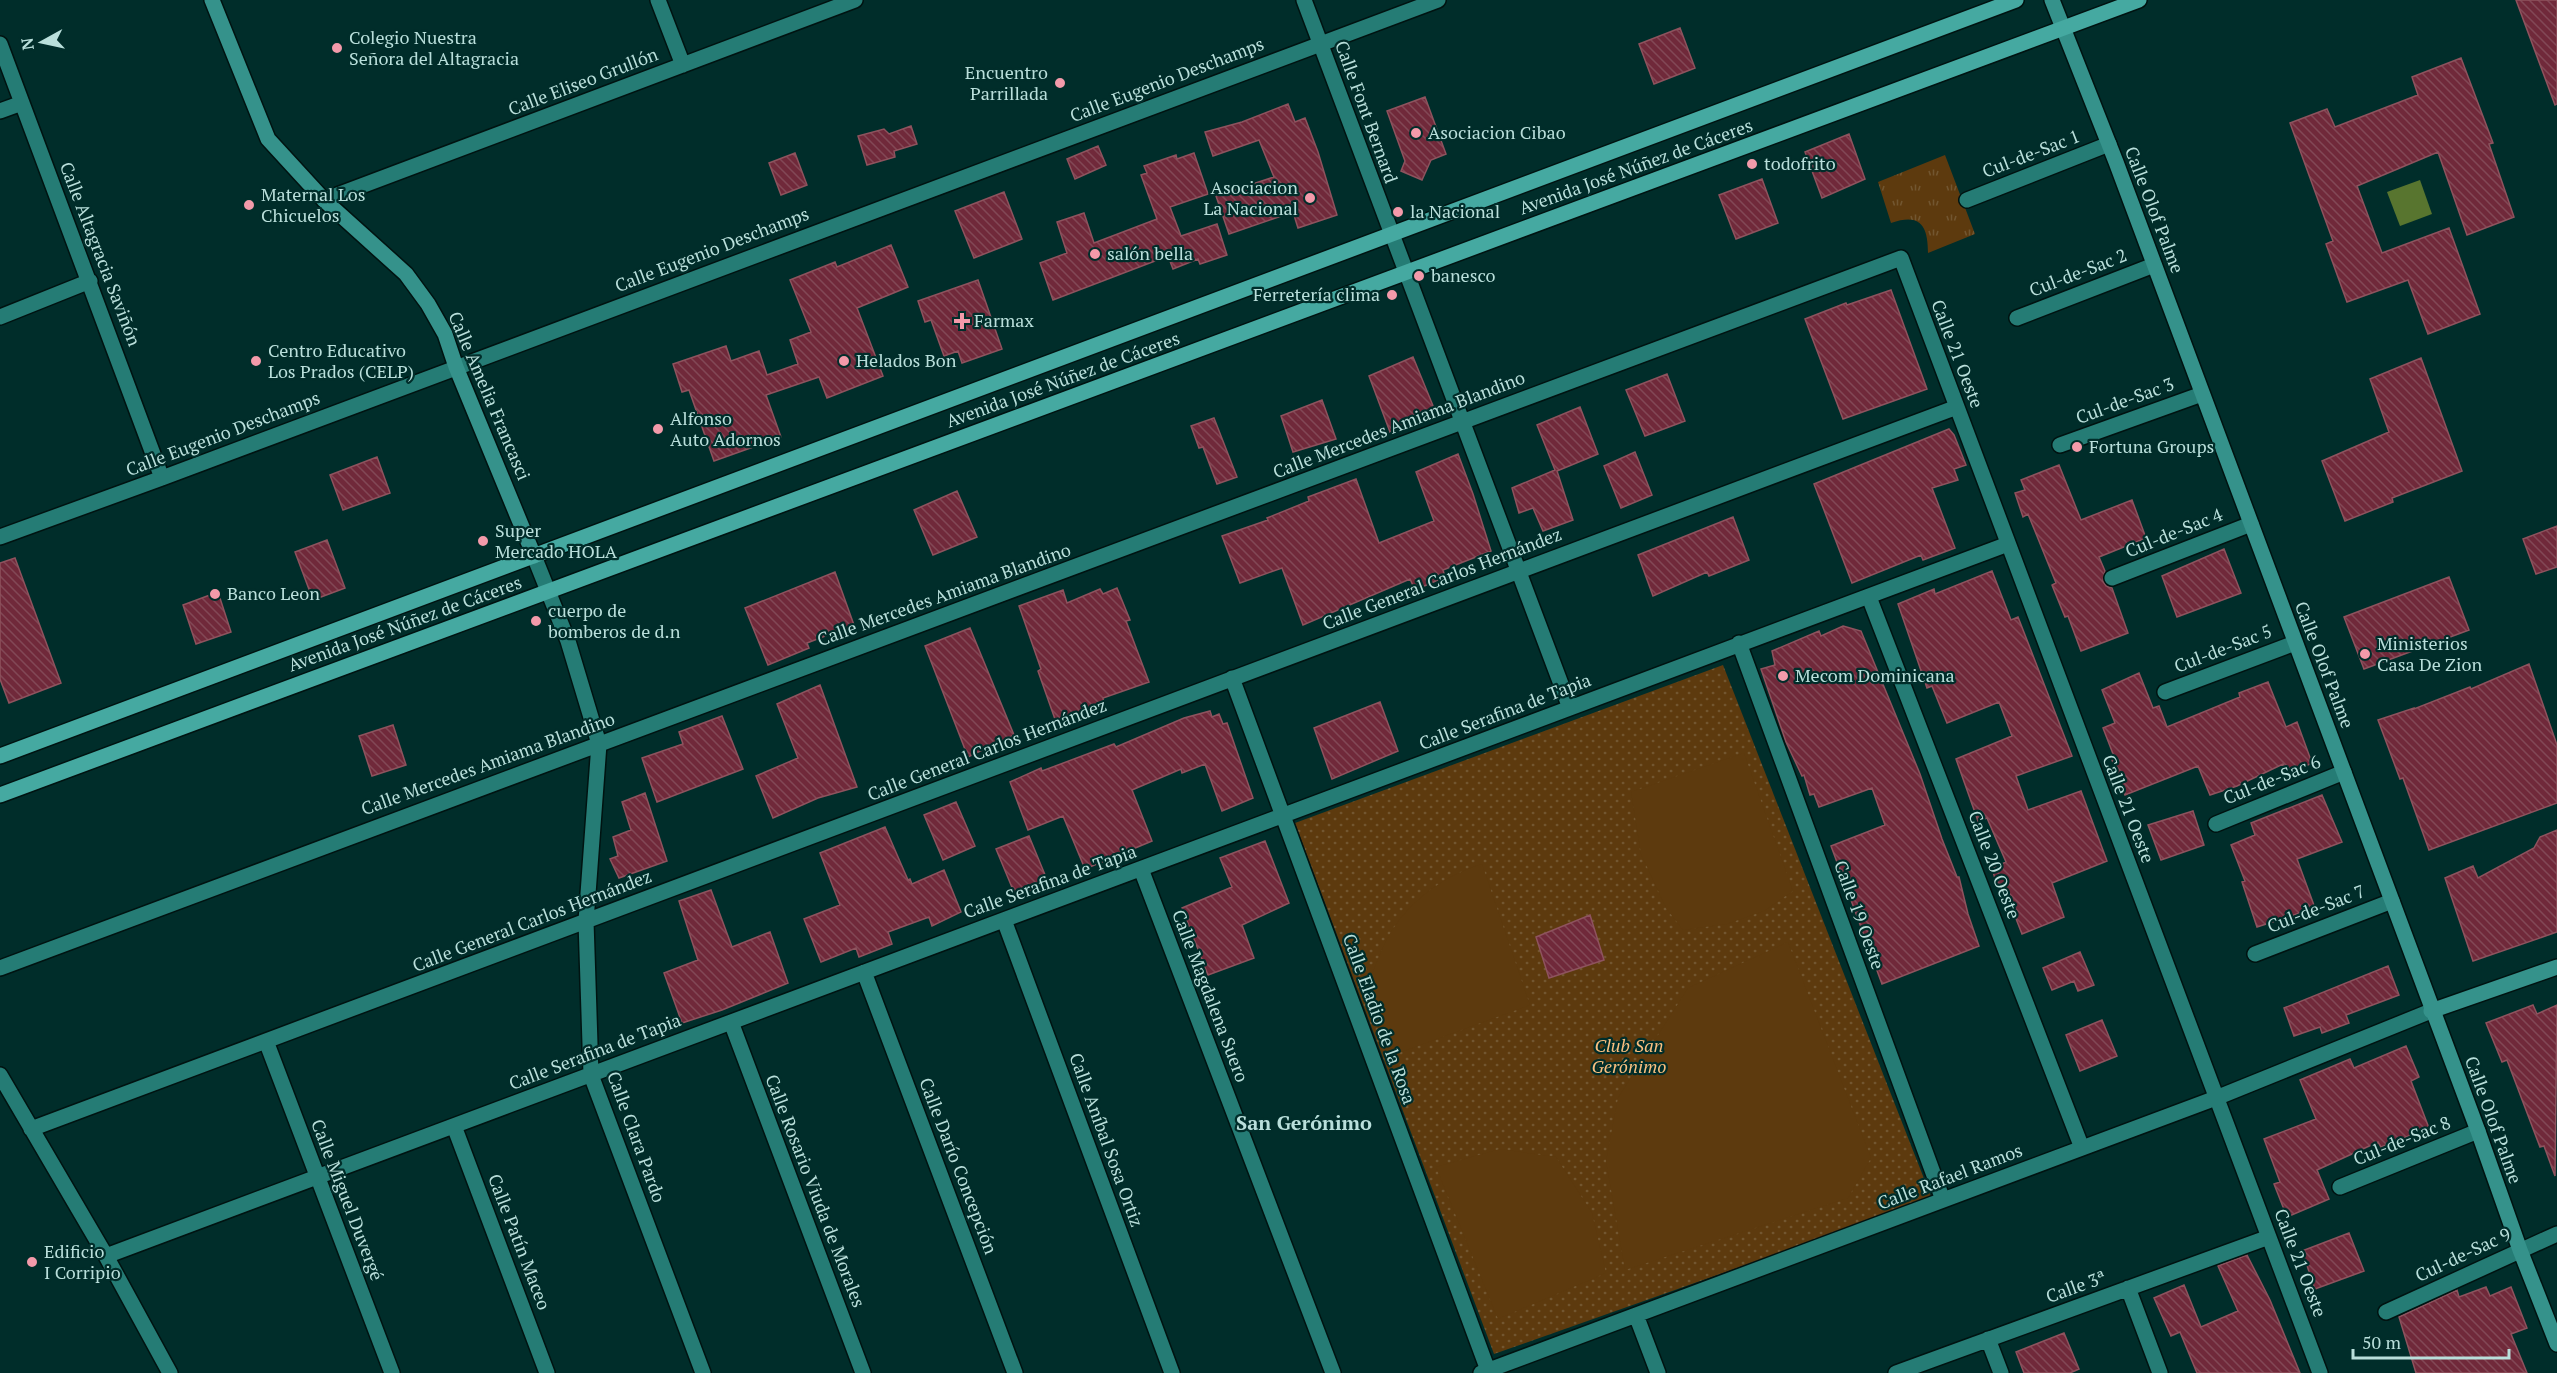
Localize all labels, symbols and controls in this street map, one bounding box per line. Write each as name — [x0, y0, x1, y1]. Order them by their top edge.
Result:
north arrow — [12, 12, 72, 72]
place label: Colegio Nuestra Señora del Altagracia — [349, 25, 519, 70]
street label: Calle Eugenio Deschamps — [1066, 31, 1267, 127]
text: N — [15, 37, 39, 52]
street label: Calle Font Bernard — [1330, 37, 1404, 186]
marker: Colegio Nuestra Señora del Altagracia — [330, 41, 344, 55]
street label: Calle Eliseo Grullón — [504, 41, 661, 121]
place label: Encuentro Parrillada — [965, 60, 1048, 105]
marker: Encuentro Parrillada — [1053, 76, 1067, 90]
street label: Avenida José Núñez de Cáceres — [1516, 113, 1756, 220]
place label: Asociacion Cibao — [1428, 120, 1566, 144]
street label: Cul-de-Sac 1 — [1978, 123, 2083, 183]
marker: Asociacion Cibao — [1409, 126, 1423, 140]
street label: Calle Olof Palme — [2120, 143, 2190, 276]
place label: todofrito — [1764, 151, 1836, 175]
marker: todofrito — [1745, 157, 1759, 171]
street label: Calle Altagracia Saviñón — [55, 158, 147, 349]
place label: Asociacion La Nacional — [1203, 175, 1298, 220]
place label: Maternal Los Chicuelos — [261, 182, 366, 227]
marker: Asociacion La Nacional — [1303, 191, 1317, 205]
marker: Maternal Los Chicuelos — [242, 198, 256, 212]
place label: la Nacional — [1410, 199, 1500, 223]
street label: Calle Eugenio Deschamps — [611, 201, 812, 297]
marker: la Nacional — [1391, 205, 1405, 219]
place label: salón bella — [1107, 241, 1193, 265]
street label: Cul-de-Sac 2 — [2025, 242, 2130, 302]
marker: salón bella — [1088, 247, 1102, 261]
place label: banesco — [1431, 263, 1496, 287]
marker: banesco — [1412, 269, 1426, 283]
place label: Ferretería clima — [1253, 282, 1380, 306]
marker: Ferretería clima — [1385, 288, 1399, 302]
street label: Calle 21 Oeste — [1926, 296, 1990, 411]
street label: Calle Amelia Francasci — [443, 307, 536, 484]
place label: Farmax — [974, 308, 1034, 332]
marker: Farmax — [955, 314, 969, 328]
street label: Avenida José Núñez de Cáceres — [943, 326, 1183, 433]
place label: Centro Educativo Los Prados (CELP) — [268, 338, 414, 383]
place label: Helados Bon — [856, 348, 957, 372]
marker: Centro Educativo Los Prados (CELP) — [249, 354, 263, 368]
marker: Helados Bon — [837, 354, 851, 368]
street label: Calle Mercedes Amiama Blandino — [1269, 365, 1528, 483]
street label: Cul-de-Sac 3 — [2072, 371, 2177, 429]
street label: Calle Eugenio Deschamps — [122, 385, 323, 481]
place label: Alfonso Auto Adornos — [670, 406, 781, 451]
marker: Alfonso Auto Adornos — [651, 422, 665, 436]
place label: Fortuna Groups — [2089, 434, 2214, 458]
marker: Fortuna Groups — [2070, 440, 2084, 454]
street label: Cul-de-Sac 4 — [2121, 502, 2226, 562]
place label: Super Mercado HOLA — [495, 518, 618, 563]
street label: Calle General Carlos Hernández — [1319, 521, 1565, 635]
marker: Super Mercado HOLA — [476, 534, 490, 548]
street label: Calle Mercedes Amiama Blandino — [814, 537, 1074, 651]
street label: Avenida José Núñez de Cáceres — [285, 570, 525, 677]
place label: Banco Leon — [227, 581, 320, 605]
marker: Banco Leon — [208, 587, 222, 601]
place label: cuerpo de bomberos de d.n — [548, 598, 681, 643]
street label: Calle Olof Palme — [2290, 598, 2360, 731]
marker: cuerpo de bomberos de d.n — [529, 614, 543, 628]
street label: Cul-de-Sac 5 — [2170, 618, 2275, 678]
place label: Ministerios Casa De Zion — [2377, 631, 2482, 676]
marker: Ministerios Casa De Zion — [2358, 647, 2372, 661]
place label: Mecom Dominicana — [1795, 663, 1955, 687]
street label: Calle Serafina de Tapia — [1415, 667, 1594, 755]
marker: Mecom Dominicana — [1776, 669, 1790, 683]
street label: Calle General Carlos Hernández — [864, 692, 1110, 806]
street label: Calle Mercedes Amiama Blandino — [358, 706, 618, 820]
street label: Cul-de-Sac 6 — [2219, 749, 2324, 809]
street label: Calle 21 Oeste — [2097, 751, 2161, 866]
street label: Calle 20 Oeste — [1963, 807, 2027, 922]
street label: Calle Serafina de Tapia — [960, 839, 1139, 924]
street label: Calle 19 Oeste — [1829, 857, 1891, 973]
street label: Calle General Carlos Hernández — [409, 863, 655, 977]
street label: Cul-de-Sac 7 — [2263, 878, 2368, 938]
street label: Calle Magdalena Suero — [1167, 906, 1255, 1085]
street label: Calle Eladio de la Rosa — [1338, 930, 1422, 1107]
street label: Calle Serafina de Tapia — [505, 1007, 684, 1095]
park label: Club San Gerónimo — [1592, 1033, 1666, 1078]
street label: Calle Aníbal Sosa Ortiz — [1064, 1049, 1150, 1230]
street label: Calle Olof Palme — [2460, 1053, 2528, 1187]
street label: Calle Clara Pardo — [602, 1068, 672, 1206]
street label: Calle Rosario Viuda de Morales — [760, 1071, 872, 1311]
street label: Calle Darío Concepción — [914, 1074, 1004, 1258]
district label: San Gerónimo — [1236, 1109, 1372, 1136]
street label: Cul-de-Sac 8 — [2349, 1110, 2454, 1170]
street label: Calle Miguel Duvergé — [306, 1116, 390, 1284]
street label: Calle Rafael Ramos — [1874, 1137, 2026, 1215]
street label: Calle Patín Maceo — [483, 1170, 557, 1313]
street label: Calle 21 Oeste — [2269, 1205, 2333, 1320]
street label: Cul-de-Sac 9 — [2411, 1221, 2514, 1287]
place label: Edificio I Corripio — [44, 1239, 121, 1284]
marker: Edificio I Corripio — [25, 1255, 39, 1269]
street label: Calle 3ª — [2042, 1264, 2109, 1308]
scale bar — [2353, 1322, 2509, 1360]
text: 50 m — [2362, 1330, 2402, 1354]

